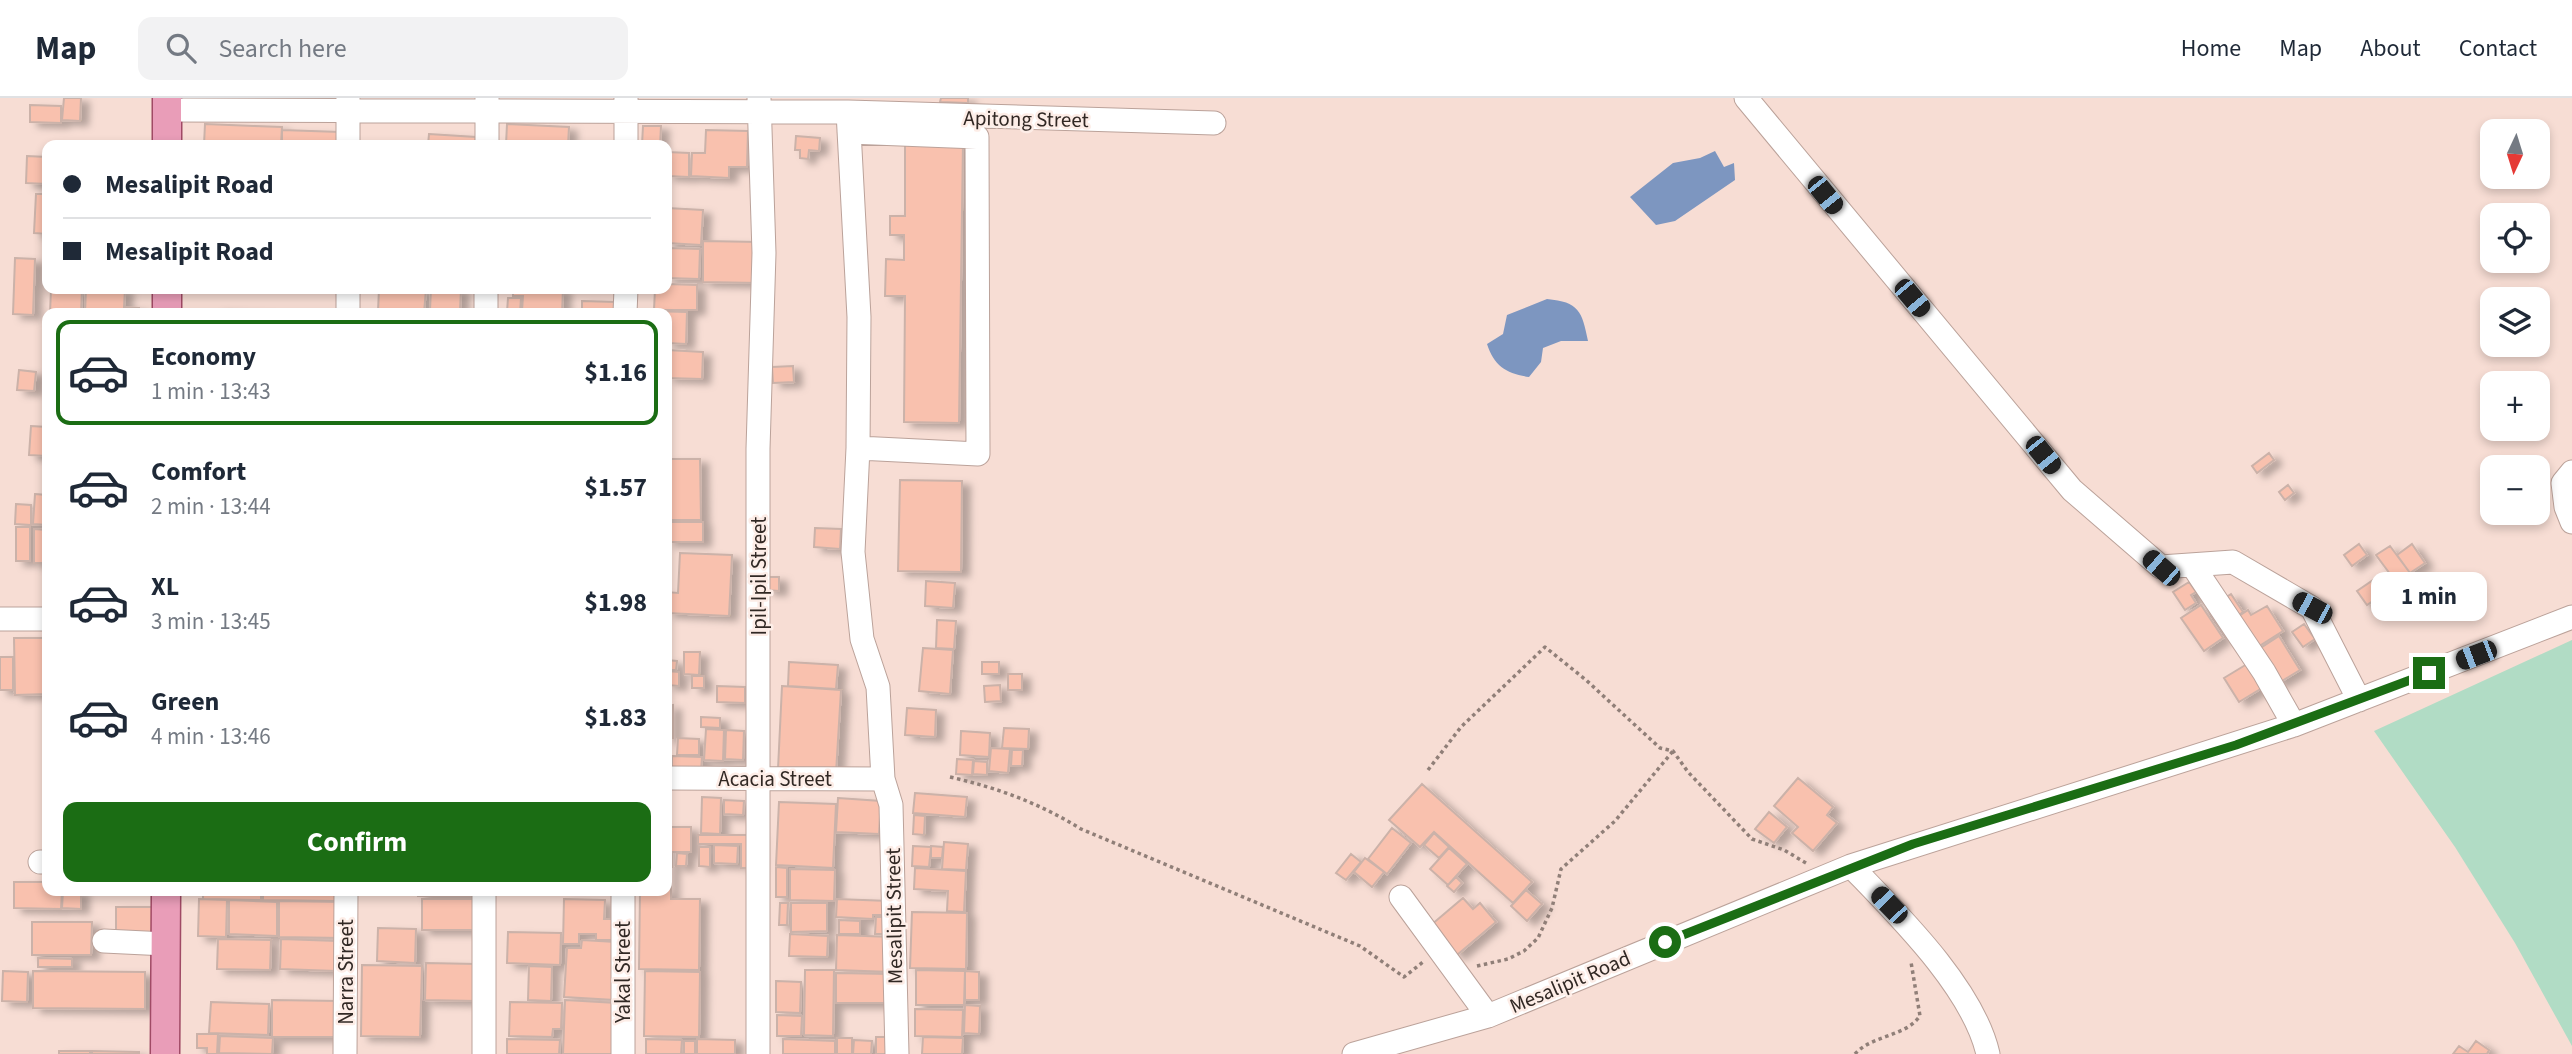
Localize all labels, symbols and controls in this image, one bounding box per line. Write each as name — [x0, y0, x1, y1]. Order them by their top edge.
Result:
search box — [138, 17, 628, 80]
text: Map — [35, 25, 96, 72]
icon: search — [162, 29, 200, 67]
text: Search here — [218, 30, 347, 67]
text: Home — [2181, 31, 2241, 66]
text: Map — [2279, 31, 2322, 66]
text: About — [2360, 31, 2421, 66]
text: Contact — [2459, 31, 2537, 66]
street label: Apitong Street — [963, 103, 1089, 135]
north arrow — [2480, 119, 2550, 189]
map controls — [2480, 119, 2550, 525]
text: Mesalipit Road — [105, 166, 274, 203]
car — [1804, 172, 1847, 218]
button: locate — [2480, 203, 2550, 273]
text: Mesalipit Road — [105, 233, 274, 270]
car — [1891, 275, 1934, 321]
button: layers — [2480, 287, 2550, 357]
text: Economy — [151, 338, 256, 375]
icon: car — [67, 341, 130, 404]
text: $1.16 — [584, 354, 647, 391]
button: + — [2480, 371, 2550, 441]
text: 1 min · 13:43 — [151, 375, 271, 408]
car — [2022, 432, 2065, 478]
text: Comfort — [151, 453, 246, 490]
button: − — [2480, 455, 2550, 525]
icon: car — [67, 456, 130, 519]
text: $1.57 — [584, 469, 647, 506]
text: 2 min · 13:44 — [151, 490, 271, 523]
street label: Ipil-Ipil Street — [744, 517, 774, 635]
car — [2139, 546, 2184, 590]
text: XL — [151, 568, 179, 605]
icon: car — [67, 571, 130, 634]
callout: 1 min — [2371, 572, 2487, 620]
text: 1 min — [2401, 580, 2457, 613]
text: $1.98 — [584, 584, 647, 621]
car — [2289, 589, 2336, 627]
text: 3 min · 13:45 — [151, 605, 271, 638]
car — [2453, 638, 2500, 672]
route end — [2413, 657, 2445, 689]
text: Green — [151, 683, 219, 720]
icon: car — [67, 686, 130, 749]
text: $1.83 — [584, 699, 647, 736]
text: 4 min · 13:46 — [151, 720, 271, 753]
street label: Acacia Street — [718, 764, 832, 794]
button: Confirm — [63, 802, 651, 882]
street label: Mesalipit Street — [878, 848, 910, 984]
car — [1867, 883, 1912, 927]
street label: Narra Street — [331, 919, 361, 1025]
street label: Yakal Street — [608, 921, 638, 1024]
route start — [1649, 926, 1681, 958]
street label: Mesalipit Road — [1505, 943, 1635, 1021]

